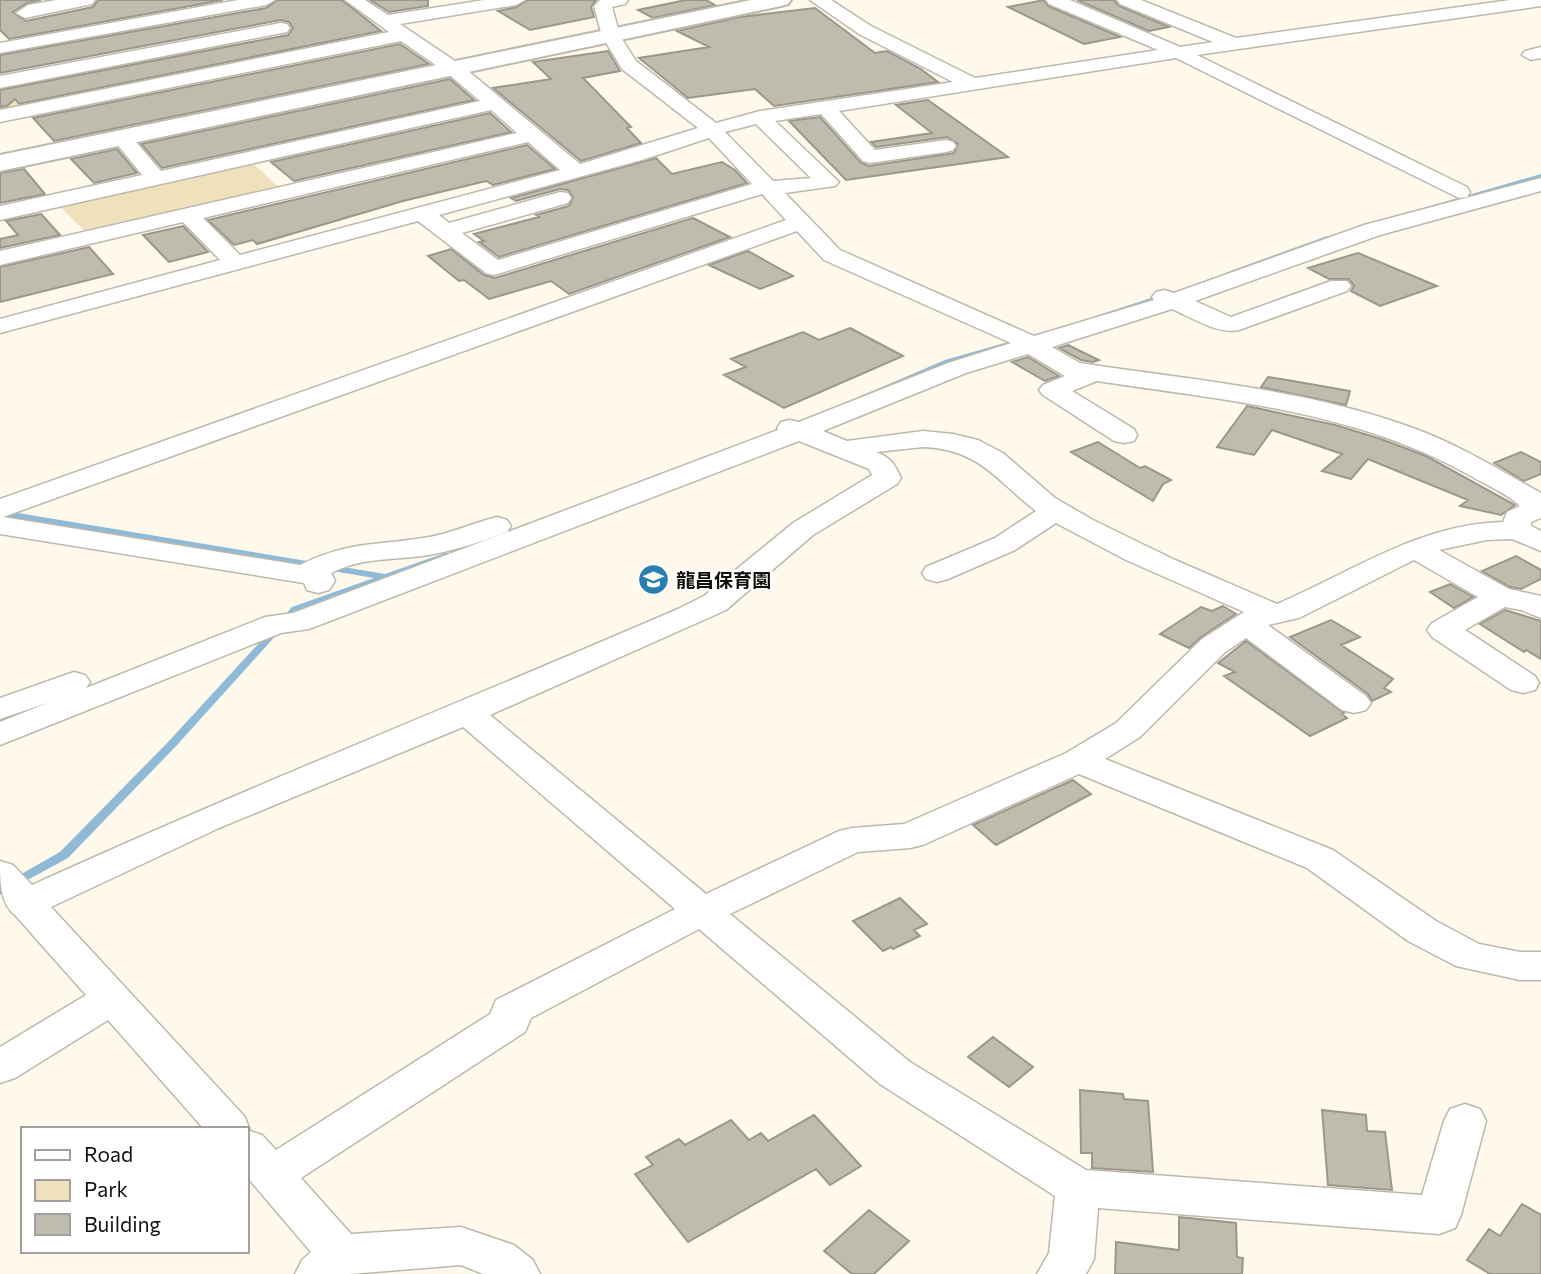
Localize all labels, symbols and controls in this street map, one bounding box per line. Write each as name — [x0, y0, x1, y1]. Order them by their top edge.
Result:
school or university icon: 龍昌保育園 — [636, 563, 670, 597]
place label: 龍昌保育園 — [676, 568, 771, 591]
legend — [21, 1127, 248, 1253]
text: Road — [84, 1141, 133, 1166]
text: Park — [84, 1176, 128, 1201]
text: Building — [84, 1211, 161, 1236]

